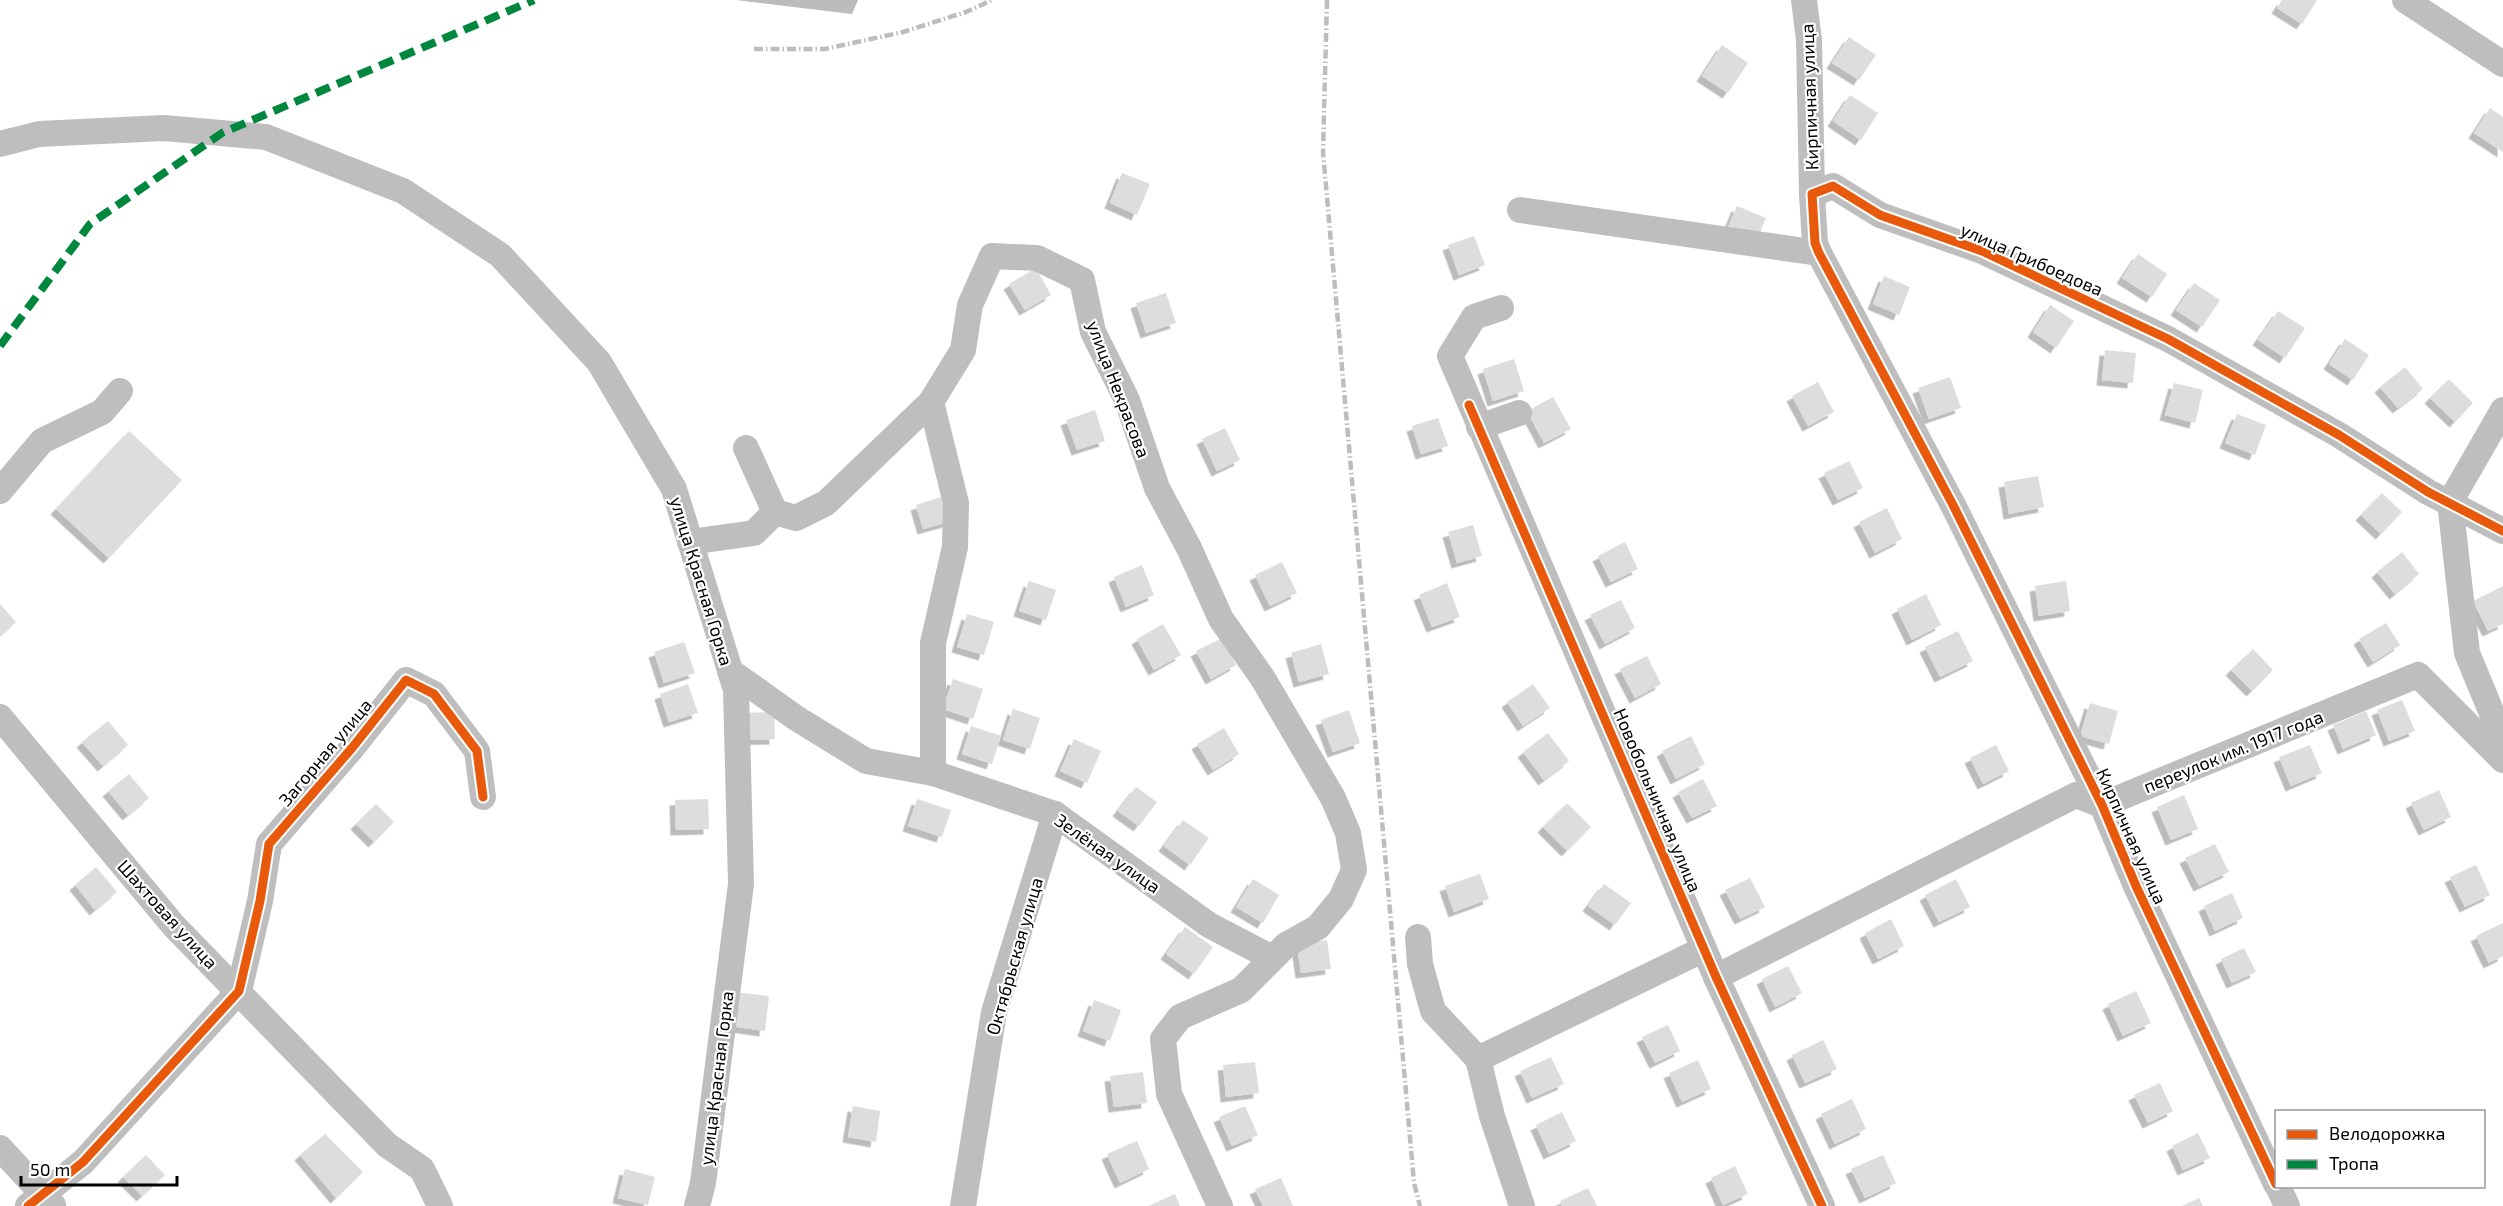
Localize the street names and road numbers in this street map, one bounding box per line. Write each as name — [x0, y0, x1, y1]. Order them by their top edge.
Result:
street label: Кирпичная улица — [1795, 23, 1823, 171]
street label: улица Грибоедова — [1957, 218, 2107, 300]
street label: улица Некрасова — [1083, 317, 1155, 461]
street label: улица Красная Горка — [666, 494, 738, 668]
street label: Загорная улица — [274, 694, 376, 810]
street label: Новобольничная улица — [1609, 705, 1707, 895]
street label: переулок им. 1917 года — [2140, 705, 2326, 797]
street label: Кирпичная улица — [2092, 764, 2172, 908]
street label: Зелёная улица — [1051, 808, 1165, 898]
street label: Шахтовая улица — [113, 855, 223, 973]
street label: Октябрьская улица — [981, 875, 1047, 1037]
street label: улица Красная Горка — [694, 990, 738, 1166]

